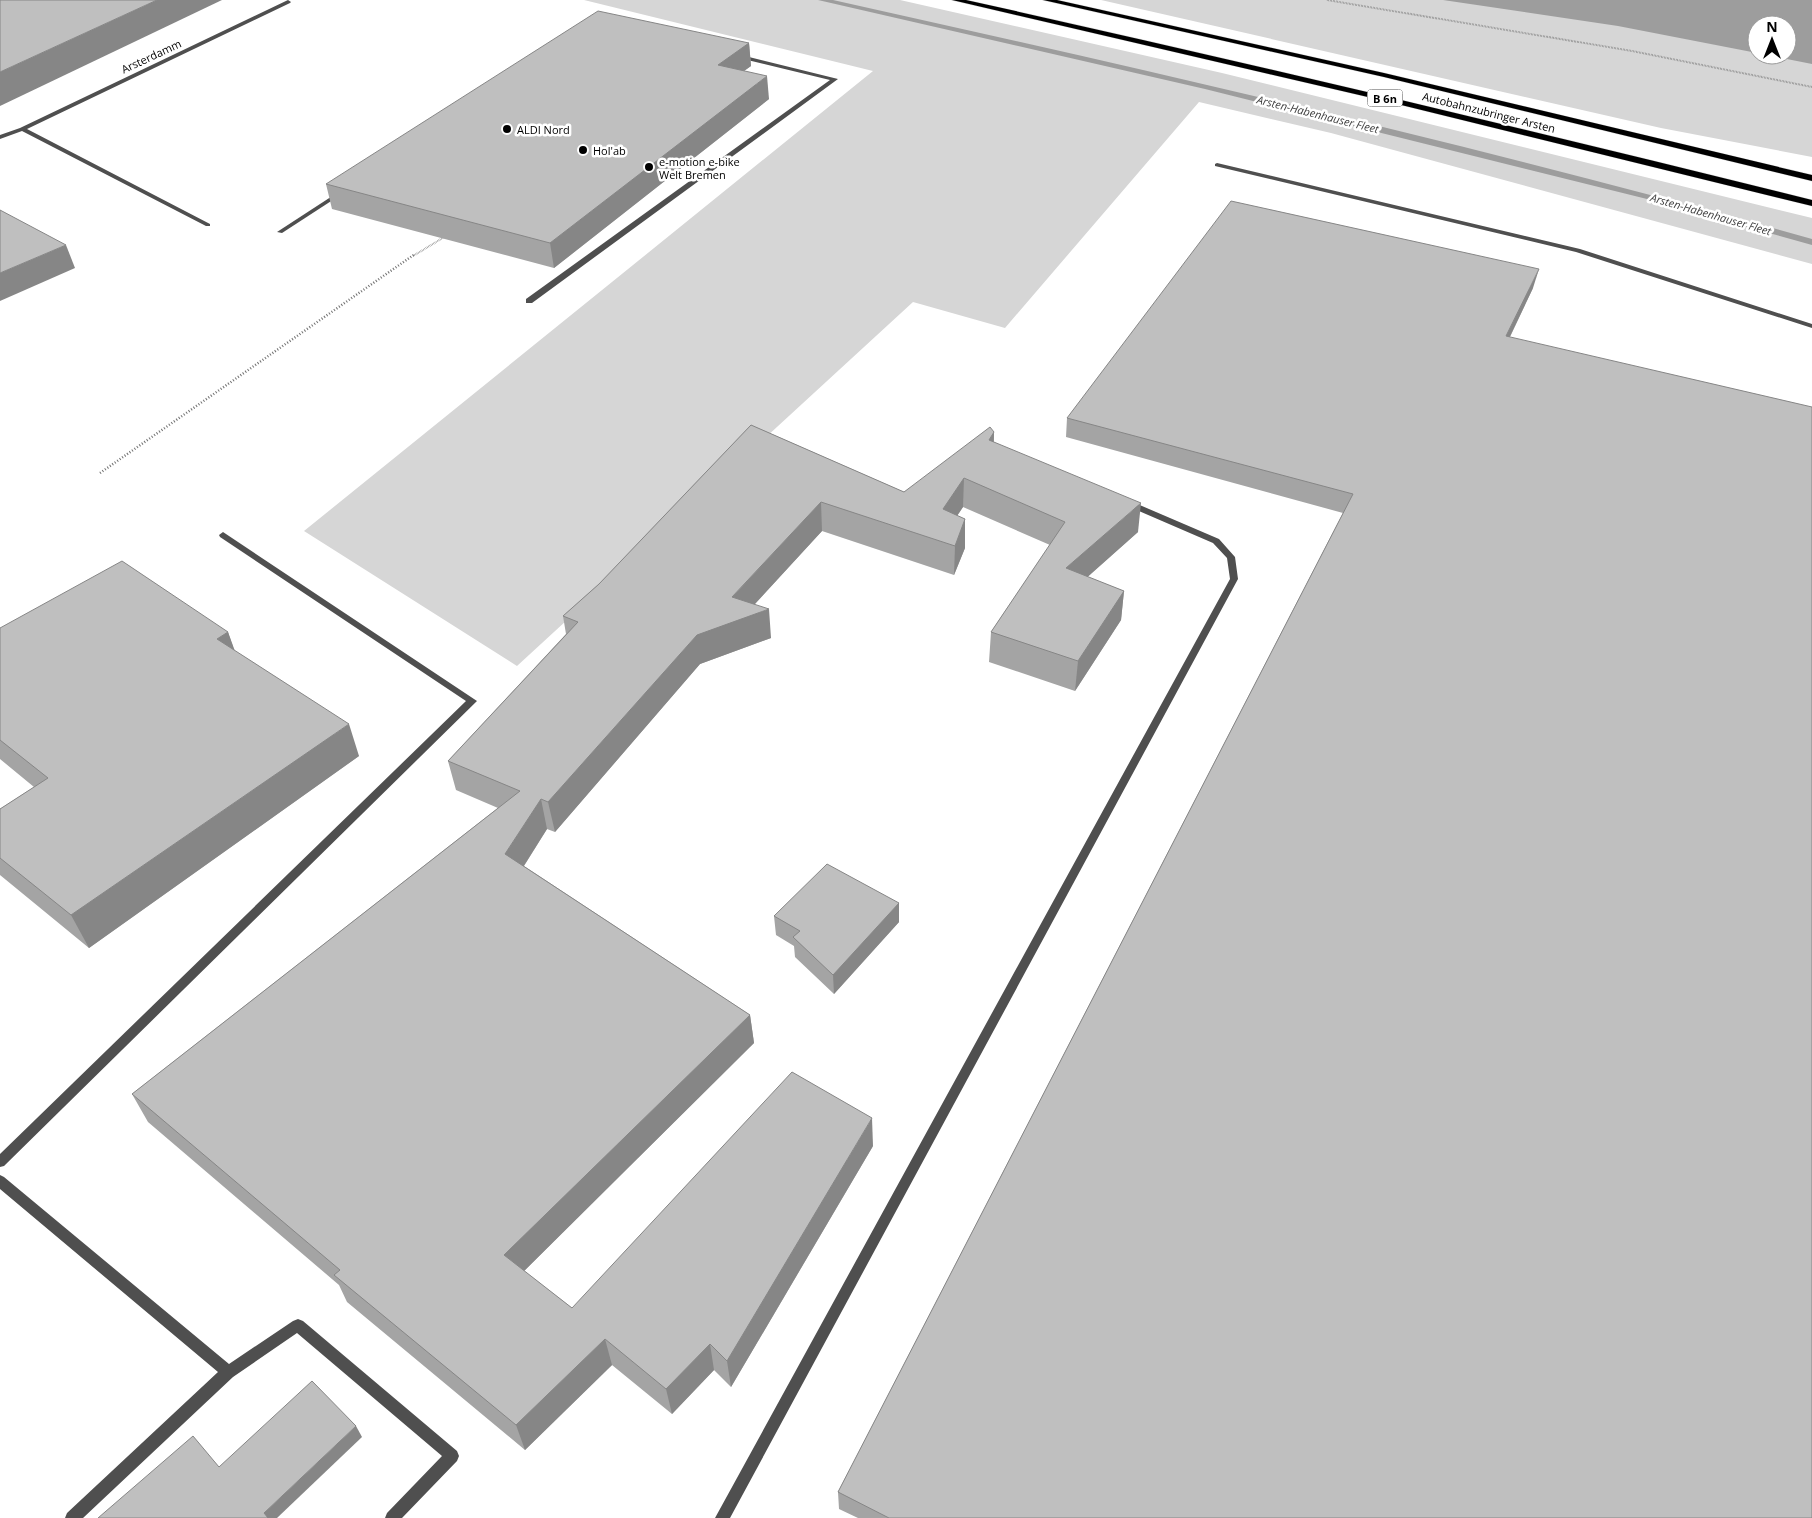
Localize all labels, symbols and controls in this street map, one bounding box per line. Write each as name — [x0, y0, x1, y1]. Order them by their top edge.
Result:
north arrow — [1747, 15, 1797, 65]
text: N — [1766, 17, 1778, 36]
street label: Arsterdamm — [119, 36, 183, 76]
street label: Autobahnzubringer Arsten — [1421, 88, 1557, 136]
road number: B 6n — [1368, 90, 1402, 106]
water label: Arsten-Habenhauser Fleet — [1255, 91, 1381, 136]
place label: ALDI Nord — [517, 122, 570, 137]
marker: ALDI Nord — [501, 123, 513, 135]
place label: Hol'ab — [593, 143, 626, 158]
marker: Hol'ab — [577, 144, 589, 156]
place label: e-motion e-bike Welt Bremen — [659, 154, 740, 182]
marker: e-motion e-bike Welt Bremen — [643, 161, 655, 173]
water label: Arsten-Habenhauser Fleet — [1648, 189, 1773, 239]

